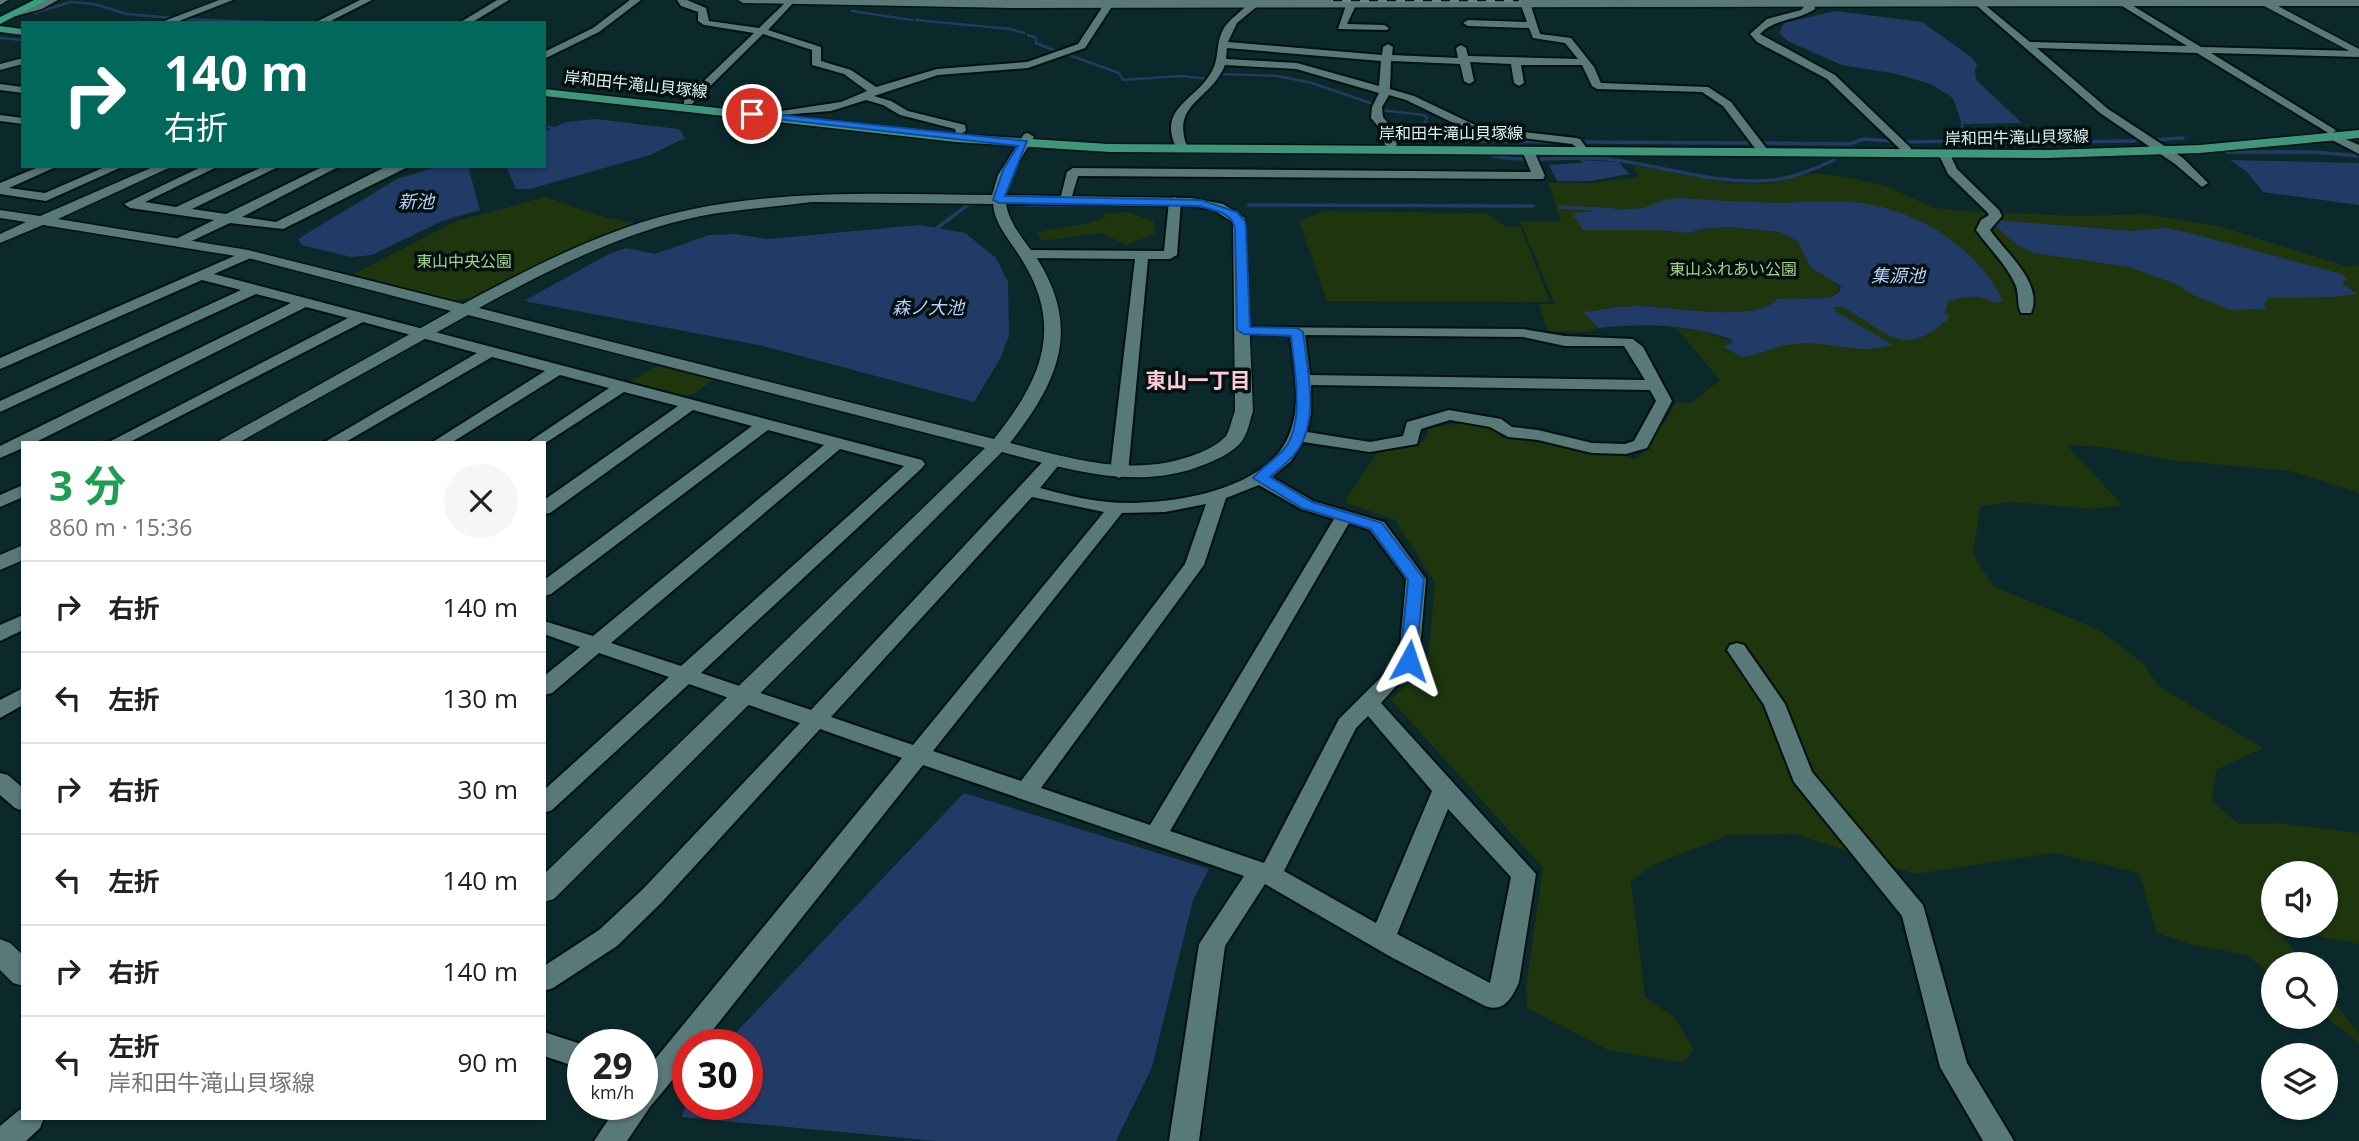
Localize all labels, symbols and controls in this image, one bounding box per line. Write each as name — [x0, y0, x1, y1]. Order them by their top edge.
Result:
text: 140 m — [164, 39, 309, 105]
icon: right — [49, 49, 140, 140]
street label: 岸和田牛滝山貝塚線 — [563, 66, 709, 102]
pin — [722, 84, 782, 144]
icon: arrive — [733, 95, 771, 133]
text: 右折 — [164, 105, 228, 148]
street label: 岸和田牛滝山貝塚線 — [1379, 122, 1523, 144]
street label: 岸和田牛滝山貝塚線 — [1945, 125, 2089, 149]
water label: 新池 — [398, 189, 436, 213]
park label: 東山中央公園 — [416, 250, 512, 272]
park label: 東山ふれあい公園 — [1669, 258, 1797, 280]
water label: 集源池 — [1871, 263, 1927, 287]
water label: 森ノ大池 — [892, 295, 966, 319]
district label: 東山一丁目 — [1146, 366, 1251, 394]
text: 3 分 — [49, 456, 126, 513]
button: close — [444, 464, 518, 538]
text: 860 m · 15:36 — [49, 511, 192, 543]
icon: right — [49, 588, 87, 626]
text: 140 m — [443, 589, 518, 625]
text: 右折 — [108, 590, 160, 626]
position arrow — [1372, 624, 1446, 698]
icon: left — [49, 679, 87, 717]
text: 130 m — [443, 680, 518, 716]
text: 左折 — [108, 681, 160, 717]
icon: right — [49, 770, 87, 808]
text: 30 m — [457, 771, 518, 807]
text: 右折 — [108, 772, 160, 808]
icon: left — [49, 861, 87, 899]
map controls — [2261, 861, 2338, 1120]
button: sound — [2261, 861, 2338, 938]
text: 140 m — [443, 862, 518, 898]
text: 左折 — [108, 863, 160, 899]
icon: right — [49, 952, 87, 990]
button: search — [2261, 952, 2338, 1029]
text: 140 m — [443, 953, 518, 989]
text: 右折 — [108, 954, 160, 990]
text: 左折 — [108, 1028, 160, 1064]
speed limit sign: 30 — [672, 1029, 763, 1120]
text: 29 — [592, 1042, 633, 1089]
icon: left — [49, 1043, 87, 1081]
button: layers — [2261, 1043, 2338, 1120]
text: 90 m — [457, 1044, 518, 1080]
text: 岸和田牛滝山貝塚線 — [108, 1066, 315, 1098]
text: km/h — [591, 1080, 634, 1104]

